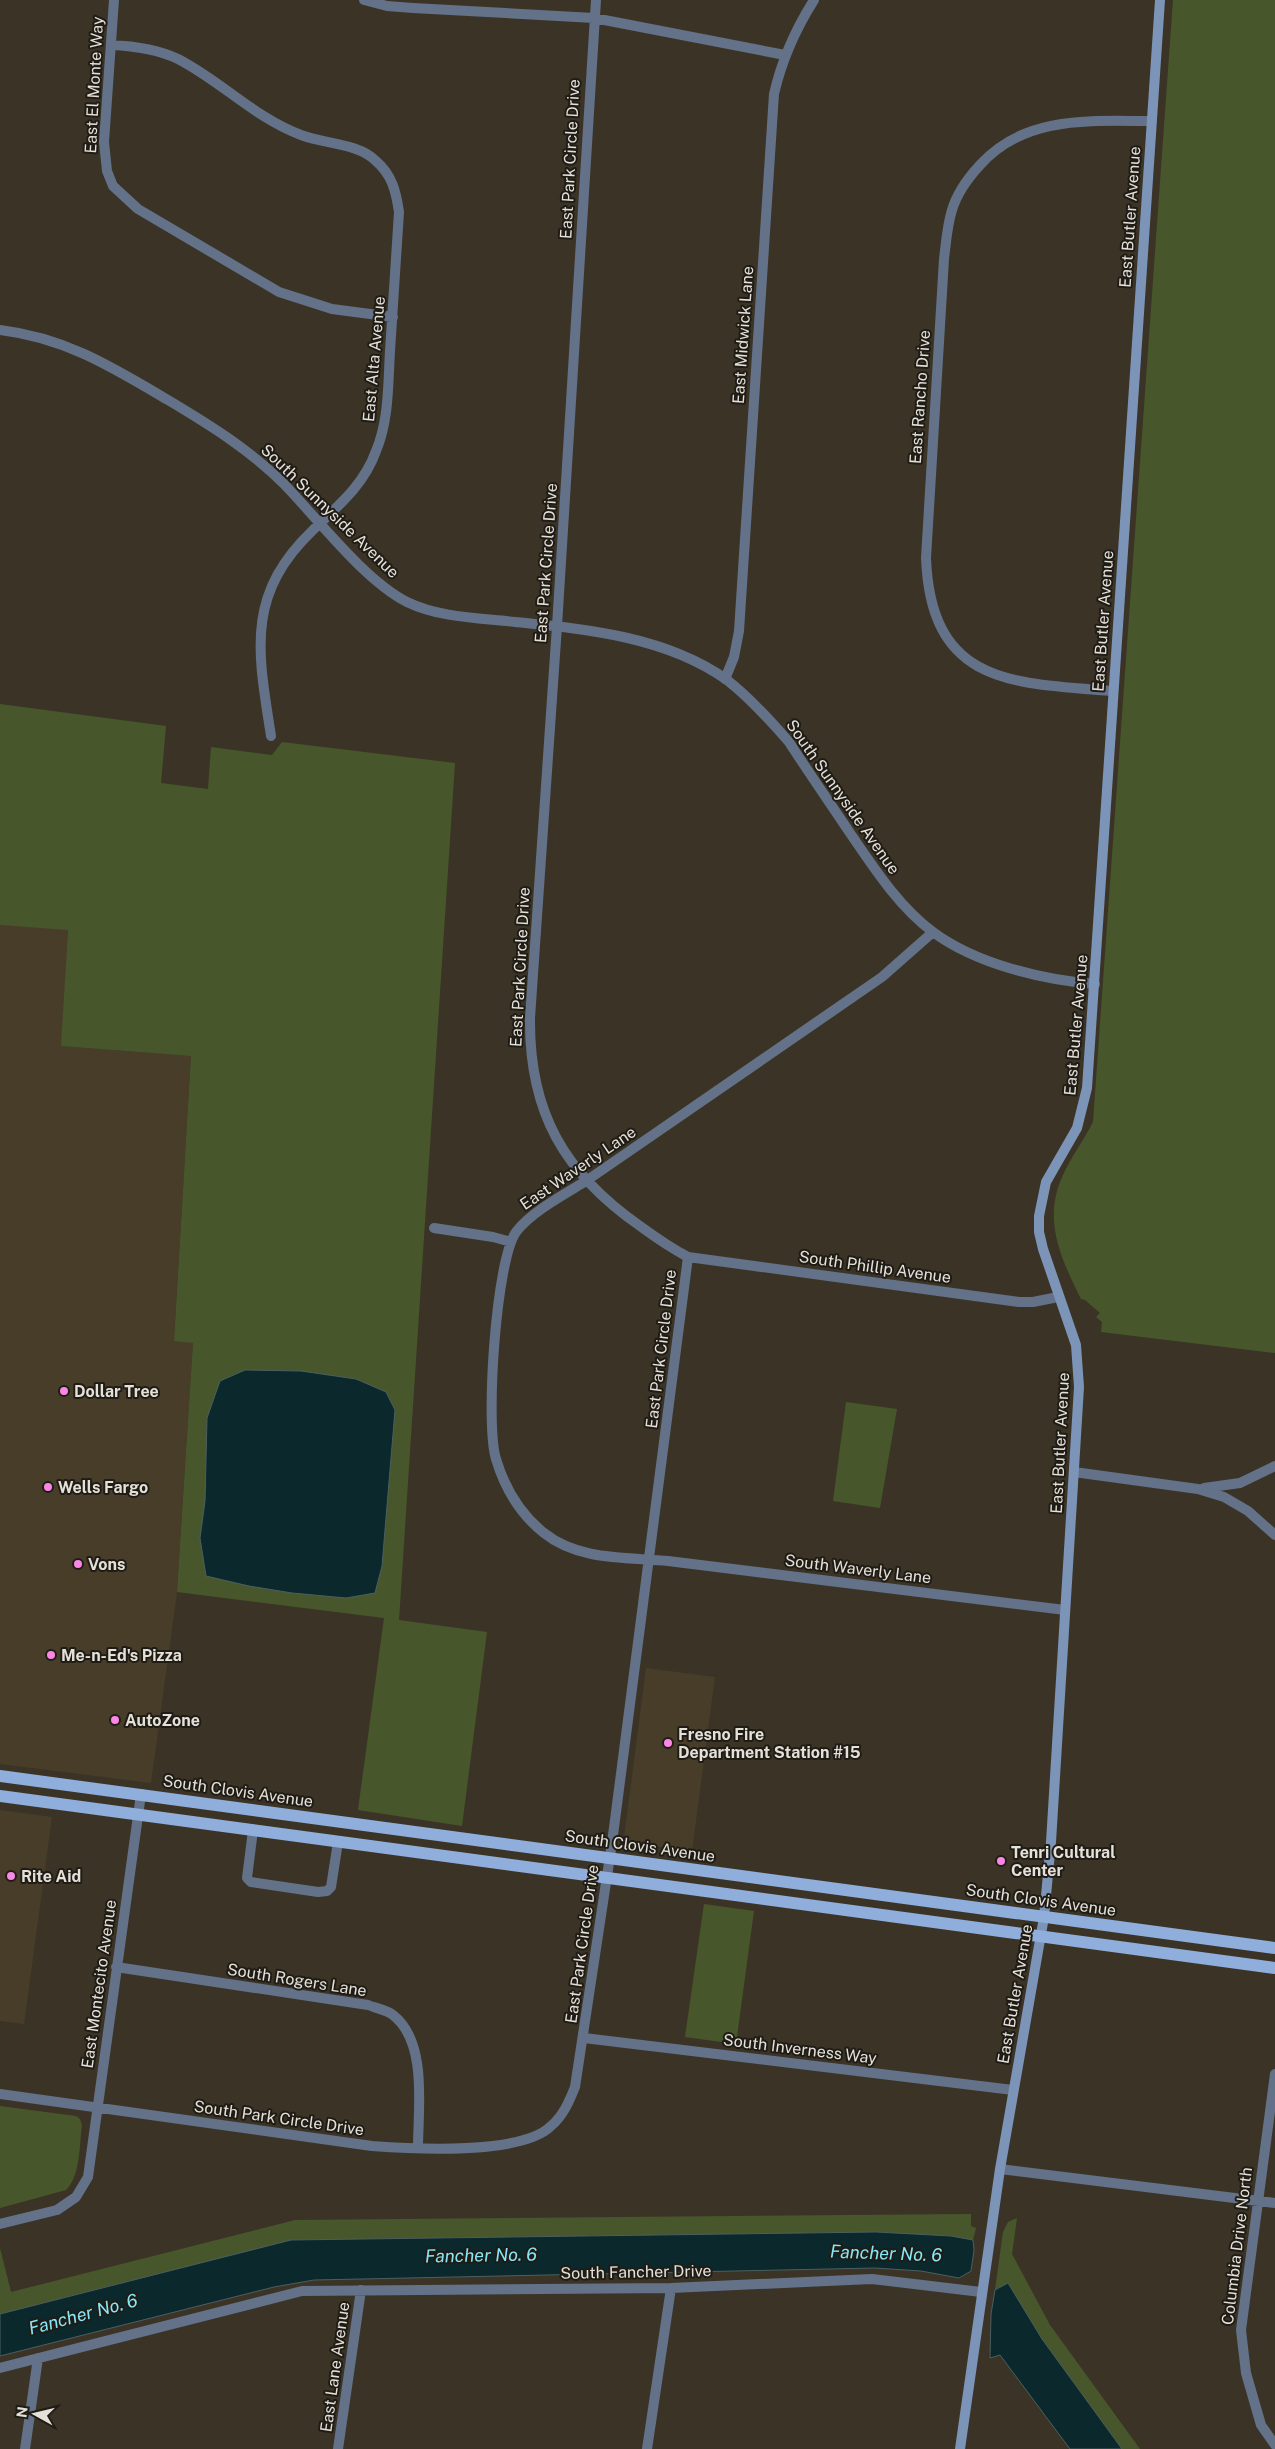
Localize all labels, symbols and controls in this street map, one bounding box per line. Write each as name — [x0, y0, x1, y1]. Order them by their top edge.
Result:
street label: East El Monte Way — [81, 16, 107, 154]
street label: East Park Circle Drive — [556, 79, 584, 239]
street label: East Butler Avenue — [1116, 146, 1144, 288]
street label: East Midwick Lane — [729, 265, 757, 405]
street label: East Alta Avenue — [359, 295, 389, 423]
street label: East Rancho Drive — [906, 329, 934, 465]
street label: South Sunnyside Avenue — [257, 440, 403, 582]
street label: East Park Circle Drive — [531, 483, 561, 643]
street label: East Butler Avenue — [1089, 550, 1117, 692]
street label: South Sunnyside Avenue — [782, 716, 904, 878]
street label: East Park Circle Drive — [506, 887, 534, 1047]
street label: East Butler Avenue — [1060, 954, 1092, 1096]
street label: East Waverly Lane — [516, 1122, 640, 1214]
street label: South Phillip Avenue — [798, 1247, 952, 1287]
street label: East Park Circle Drive — [642, 1268, 680, 1430]
street label: East Butler Avenue — [1047, 1372, 1073, 1514]
place label: Dollar Tree — [74, 1382, 159, 1401]
marker: Dollar Tree — [58, 1385, 70, 1397]
place label: Wells Fargo — [58, 1478, 148, 1497]
marker: Wells Fargo — [42, 1481, 54, 1493]
street label: South Waverly Lane — [784, 1551, 932, 1587]
place label: Vons — [88, 1555, 125, 1574]
marker: Vons — [72, 1558, 84, 1570]
place label: Me-n-Ed's Pizza — [61, 1646, 182, 1665]
marker: Me-n-Ed's Pizza — [45, 1649, 57, 1661]
place label: AutoZone — [125, 1711, 200, 1730]
marker: AutoZone — [109, 1714, 121, 1726]
place label: Fresno Fire Department Station #15 — [678, 1725, 861, 1762]
marker: Fresno Fire Department Station #15 — [662, 1737, 674, 1749]
street label: South Clovis Avenue — [162, 1771, 314, 1811]
street label: South Clovis Avenue — [564, 1826, 716, 1866]
place label: Tenri Cultural Center — [1011, 1843, 1115, 1880]
marker: Tenri Cultural Center — [995, 1855, 1007, 1867]
street label: East Park Circle Drive — [561, 1863, 603, 2025]
place label: Rite Aid — [21, 1867, 81, 1886]
marker: Rite Aid — [5, 1870, 17, 1882]
street label: South Clovis Avenue — [965, 1880, 1117, 1920]
street label: East Montecito Avenue — [78, 1898, 120, 2070]
street label: East Butler Avenue — [993, 1923, 1037, 2065]
street label: South Rogers Lane — [226, 1960, 368, 2000]
street label: South Inverness Way — [722, 2030, 878, 2068]
street label: South Park Circle Drive — [193, 2097, 365, 2139]
street label: Columbia Drive North — [1218, 2166, 1256, 2326]
water label: Fancher No. 6 — [830, 2241, 943, 2265]
water label: Fancher No. 6 — [425, 2244, 537, 2266]
street label: South Fancher Drive — [560, 2261, 712, 2283]
water label: Fancher No. 6 — [26, 2289, 140, 2339]
street label: East Lane Avenue — [316, 2301, 354, 2433]
north arrow — [10, 2389, 60, 2439]
text: N — [13, 2406, 31, 2419]

